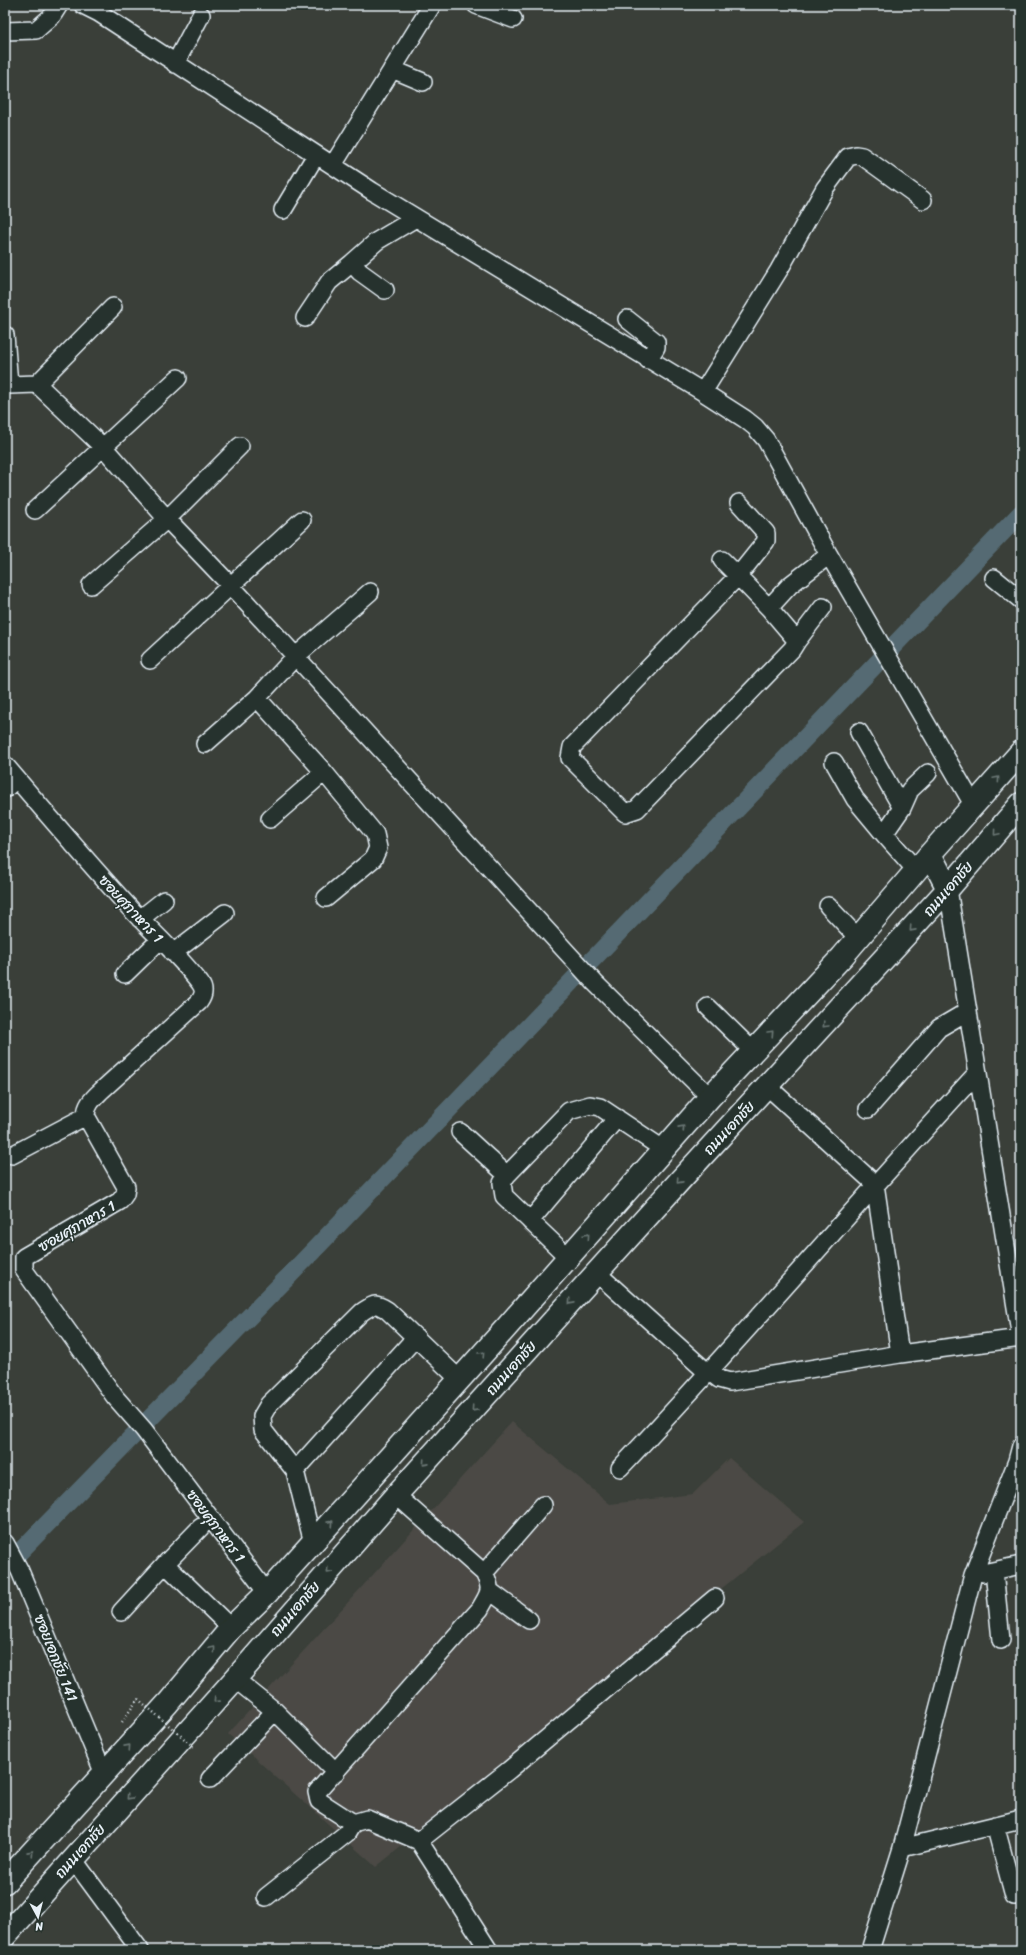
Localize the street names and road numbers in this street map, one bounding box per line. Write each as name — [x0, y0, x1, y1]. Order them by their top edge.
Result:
street label: ถนนเอกชัย — [916, 855, 980, 923]
street label: ซอยศุภาหาร 1 — [92, 869, 170, 949]
street label: ถนนเอกชัย — [697, 1094, 762, 1161]
street label: ซอยศุภาหาร 1 — [33, 1193, 121, 1259]
street label: ถนนเอกชัย — [479, 1334, 543, 1402]
street label: ซอยศุภาหาร 1 — [180, 1484, 252, 1568]
street label: ถนนเอกชัย — [263, 1575, 327, 1643]
street label: ซอยเอกชัย 141 — [27, 1610, 85, 1706]
street label: ถนนเอกชัย — [48, 1817, 112, 1885]

